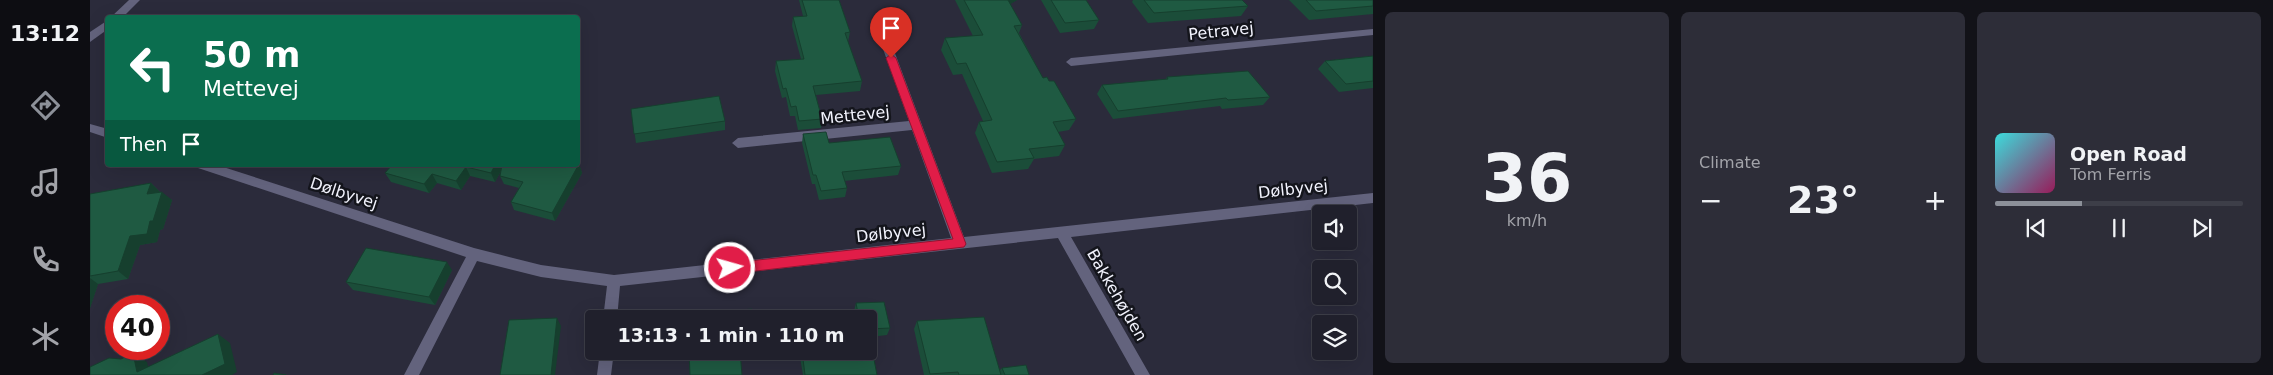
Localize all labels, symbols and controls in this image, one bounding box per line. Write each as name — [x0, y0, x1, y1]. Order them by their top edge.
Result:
pin — [870, 7, 912, 58]
icon: arrive — [877, 14, 905, 42]
street label: Petravej — [1188, 18, 1254, 44]
text: 13:12 — [10, 21, 80, 46]
icon: left — [120, 35, 185, 100]
text: 50 m — [203, 35, 300, 75]
text: Mettevej — [203, 76, 299, 101]
icon: directions — [28, 88, 63, 123]
street label: Mettevej — [819, 102, 891, 128]
icon: arrive — [177, 130, 205, 158]
text: Then — [120, 133, 167, 155]
text: 36 — [1482, 141, 1572, 216]
text: Open Road — [2070, 143, 2187, 165]
text: Climate — [1699, 153, 1761, 172]
icon: music — [28, 165, 63, 200]
text: Tom Ferris — [2070, 165, 2151, 184]
street label: Dølbyvej — [308, 173, 380, 213]
street label: Dølbyvej — [1257, 176, 1329, 202]
text: 23° — [1787, 178, 1859, 222]
text: − — [1699, 184, 1722, 217]
text: + — [1924, 184, 1947, 217]
map controls — [1312, 205, 1357, 360]
button: sound — [1312, 205, 1357, 250]
text: km/h — [1507, 211, 1547, 230]
icon: previous — [2022, 214, 2050, 242]
icon: pause — [2105, 214, 2133, 242]
icon: next — [2188, 214, 2216, 242]
street label: Dølbyvej — [855, 220, 927, 246]
position arrow — [703, 241, 755, 293]
icon: phone — [28, 242, 63, 277]
street label: Bakkehøjden — [1083, 246, 1151, 344]
button: search — [1312, 260, 1357, 305]
speed limit sign: 40 — [105, 295, 170, 360]
button: layers — [1312, 315, 1357, 360]
icon: climate — [28, 319, 63, 354]
text: 13:13 · 1 min · 110 m — [617, 324, 845, 346]

